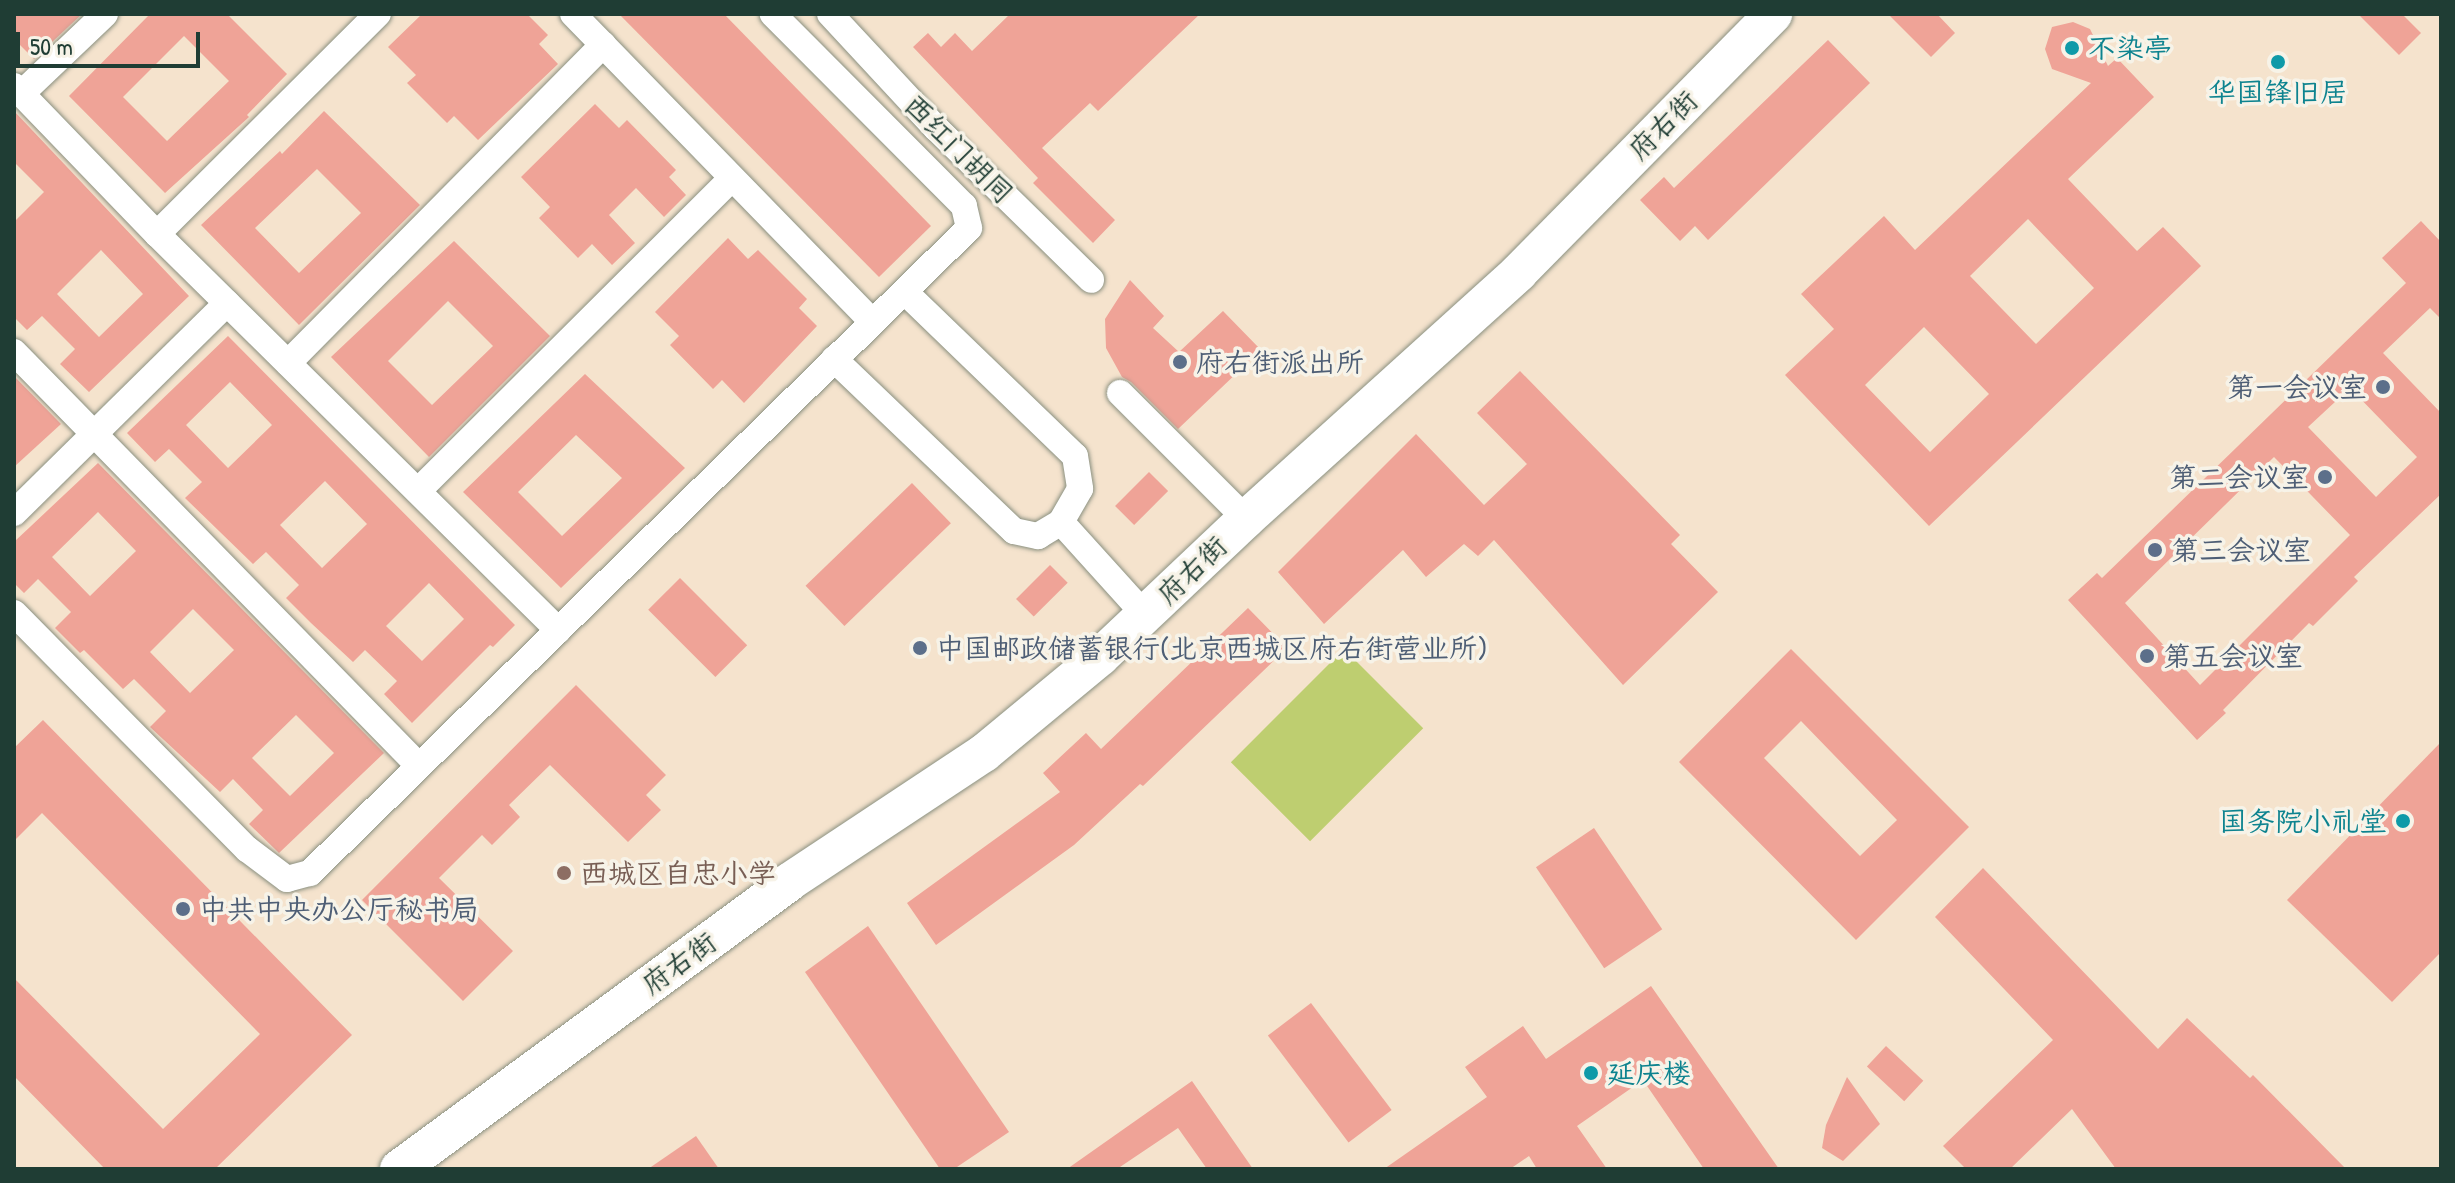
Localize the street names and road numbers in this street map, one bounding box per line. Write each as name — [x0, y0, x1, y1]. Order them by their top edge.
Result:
street label: 府右街 — [1621, 83, 1705, 167]
street label: 西红门胡同 — [898, 88, 1020, 210]
street label: 府右街 — [1150, 529, 1234, 611]
street label: 府右街 — [635, 925, 723, 1001]

